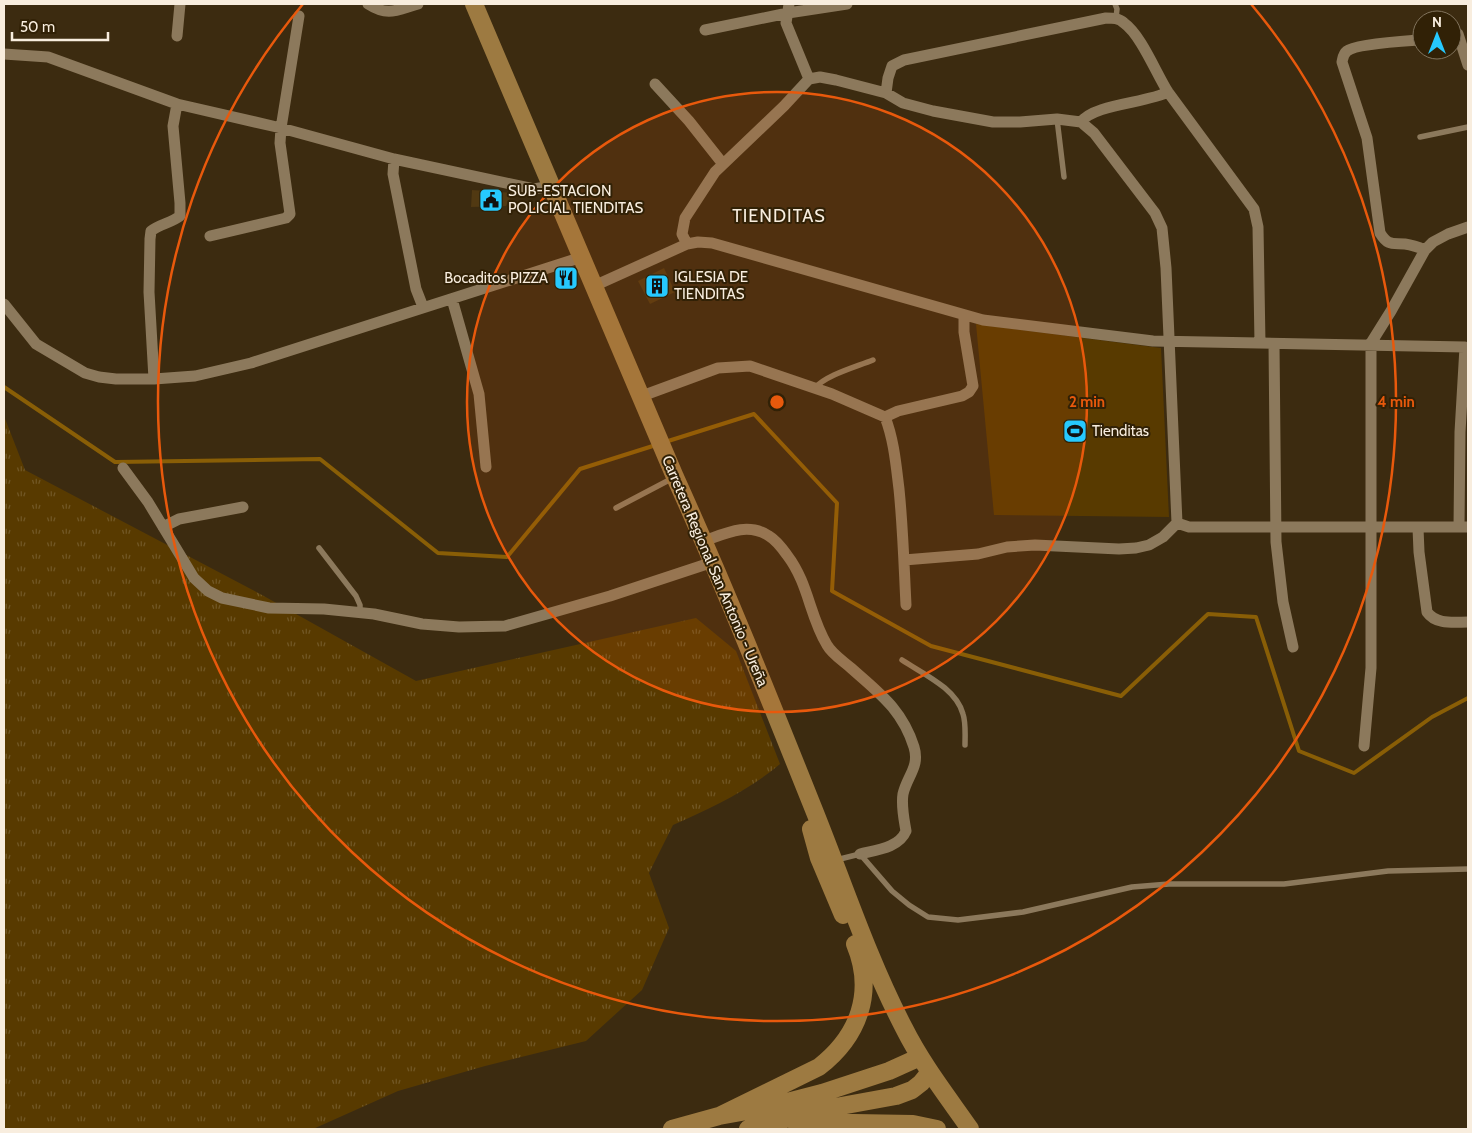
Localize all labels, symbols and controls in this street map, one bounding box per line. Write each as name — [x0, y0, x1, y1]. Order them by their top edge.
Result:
scale bar — [12, 10, 109, 42]
north arrow — [1412, 10, 1462, 60]
text: N — [1432, 13, 1442, 31]
text: 50 m — [20, 18, 55, 36]
place label: SUB-ESTACION POLICIAL TIENDITAS — [508, 182, 644, 217]
public building icon: SUB-ESTACION POLICIAL TIENDITAS — [478, 187, 504, 213]
district label: TIENDITAS — [732, 205, 826, 227]
restaurant icon: Bocaditos PIZZA — [553, 265, 579, 291]
place label: IGLESIA DE TIENDITAS — [674, 268, 748, 303]
place label: Bocaditos PIZZA — [444, 269, 549, 287]
building icon: IGLESIA DE TIENDITAS — [644, 273, 670, 299]
centre of rings — [768, 393, 786, 411]
text: 2 min — [1069, 393, 1105, 411]
text: 4 min — [1377, 393, 1415, 411]
sports icon: Tienditas — [1062, 418, 1088, 444]
place label: Tienditas — [1092, 422, 1149, 440]
street label: Carretera Regional San Antonio - Ureña — [658, 453, 772, 690]

